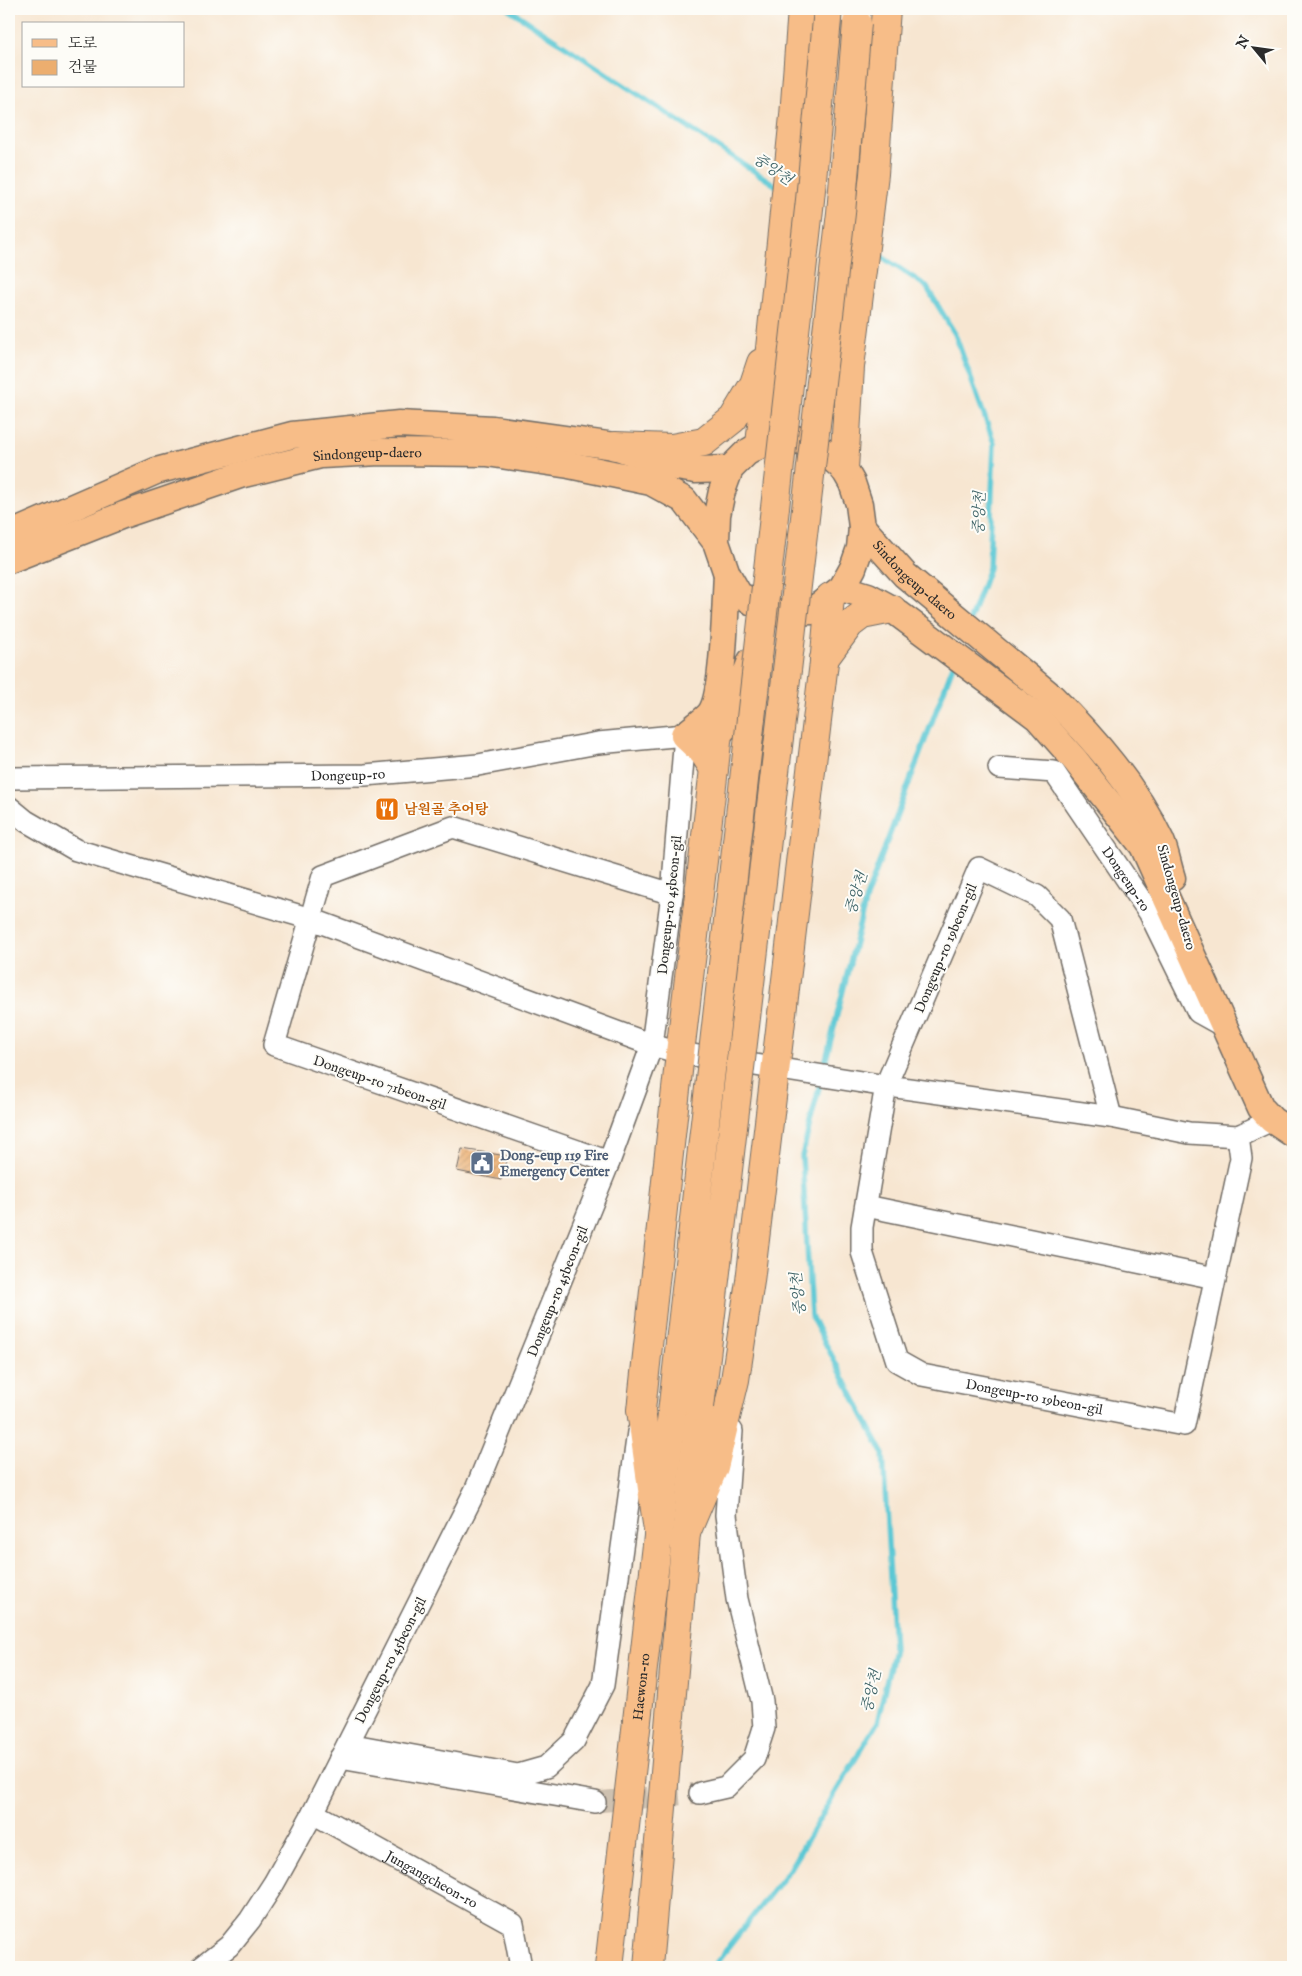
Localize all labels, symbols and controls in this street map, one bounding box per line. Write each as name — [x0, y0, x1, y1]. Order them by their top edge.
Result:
legend — [22, 22, 185, 88]
north arrow — [1230, 22, 1280, 72]
text: N — [1232, 33, 1254, 53]
text: 도로 — [68, 34, 97, 53]
text: 건물 — [68, 58, 97, 77]
water label: 중앙천 — [749, 149, 797, 190]
street label: Sindongeup-daero — [311, 444, 422, 467]
water label: 중앙천 — [969, 489, 990, 535]
street label: Sindongeup-daero — [868, 537, 960, 625]
street label: Dongeup-ro — [311, 765, 386, 785]
restaurant icon: 남원골 추어탕 — [374, 796, 400, 822]
place label: 남원골 추어탕 — [404, 801, 489, 819]
street label: Dongeup-ro 45beon-gil — [654, 835, 686, 976]
street label: Sindongeup-daero — [1152, 842, 1200, 952]
street label: Dongeup-ro — [1097, 843, 1154, 915]
water label: 중앙천 — [841, 868, 872, 917]
street label: Dongeup-ro 19beon-gil — [910, 881, 981, 1016]
street label: Dongeup-ro 71beon-gil — [311, 1052, 449, 1114]
place label: Dong-eup 119 Fire Emergency Center — [500, 1147, 611, 1181]
public building icon: Dong-eup 119 Fire Emergency Center — [469, 1150, 495, 1176]
street label: Dongeup-ro 45beon-gil — [523, 1223, 593, 1360]
water label: 중앙천 — [787, 1270, 810, 1317]
street label: Dongeup-ro 19beon-gil — [964, 1376, 1104, 1419]
street label: Dongeup-ro 45beon-gil — [351, 1594, 431, 1727]
street label: Haewon-ro — [629, 1652, 655, 1722]
water label: 중앙천 — [857, 1666, 886, 1714]
street label: Jungangcheon-ro — [380, 1846, 481, 1913]

